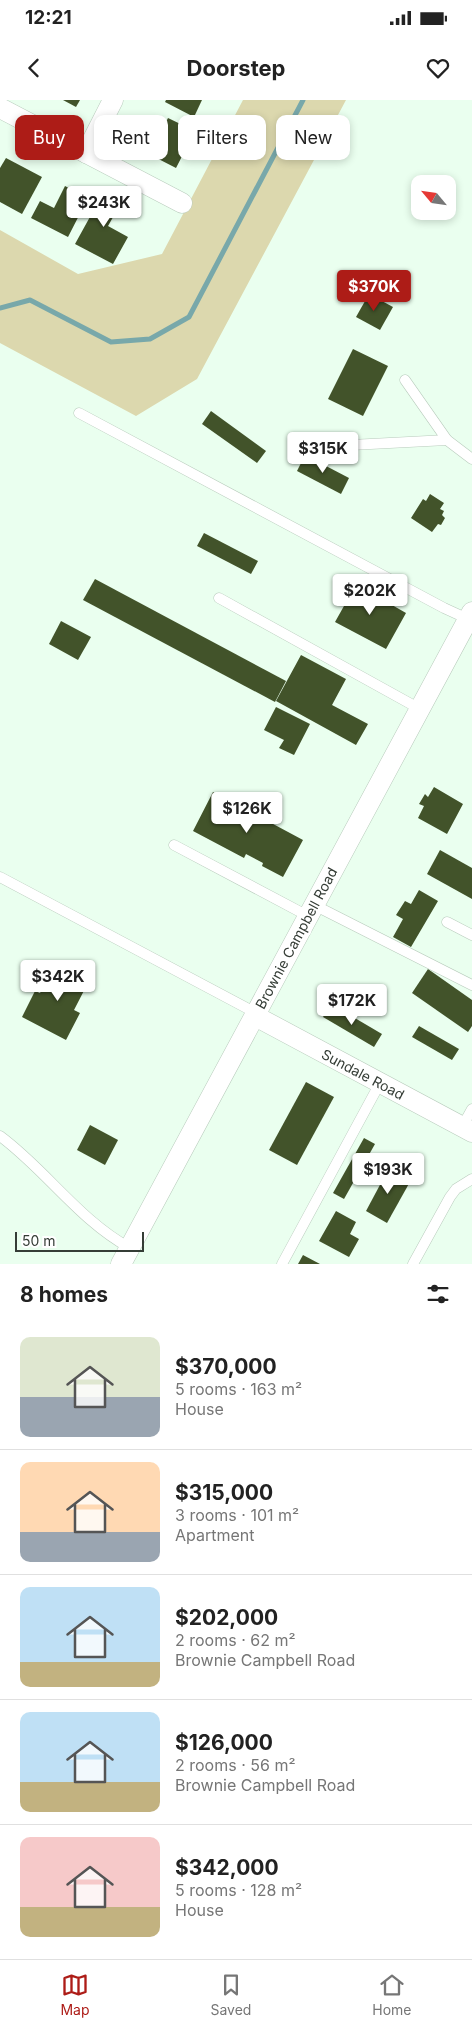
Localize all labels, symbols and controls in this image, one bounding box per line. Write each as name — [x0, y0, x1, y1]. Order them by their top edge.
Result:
text: 12:21 — [25, 6, 72, 29]
icon: back — [20, 54, 48, 82]
icon: heart — [424, 54, 452, 82]
text: Doorstep — [187, 55, 285, 81]
chip: Buy — [15, 115, 84, 160]
chip: Rent — [94, 115, 168, 160]
chip: Filters — [178, 115, 266, 160]
chip: New — [276, 115, 350, 160]
north arrow — [411, 175, 456, 220]
map controls — [411, 175, 456, 220]
pin: $243K — [69, 186, 139, 228]
text: $243K — [78, 192, 130, 212]
pin: $370K — [339, 270, 409, 312]
text: $370K — [348, 276, 400, 296]
pin: $315K — [288, 432, 358, 474]
text: $315K — [298, 438, 348, 458]
pin: $202K — [335, 574, 405, 616]
text: $202K — [344, 580, 396, 600]
pin: $126K — [212, 792, 282, 834]
text: $126K — [222, 798, 272, 818]
street label: Brownie Campbell Road — [251, 864, 341, 1012]
pin: $342K — [23, 960, 93, 1002]
text: $342K — [31, 966, 85, 986]
pin: $172K — [317, 984, 387, 1026]
text: $172K — [328, 990, 376, 1010]
street label: Sundale Road — [319, 1045, 407, 1103]
pin: $193K — [353, 1152, 423, 1195]
text: $193K — [363, 1159, 413, 1179]
scale bar — [15, 1229, 144, 1252]
text: 50 m — [22, 1232, 56, 1249]
icon: filters — [424, 1280, 452, 1308]
text: 8 homes — [20, 1282, 108, 1307]
text: $370,000 — [175, 1354, 277, 1379]
icon: home — [60, 1357, 120, 1417]
text: 5 rooms · 163 m² — [175, 1379, 302, 1399]
text: House — [175, 1399, 224, 1419]
text: $315,000 — [175, 1480, 273, 1505]
icon: home — [60, 1482, 120, 1542]
text: 3 rooms · 101 m² — [175, 1505, 299, 1525]
text: Apartment — [175, 1525, 255, 1545]
text: $202,000 — [175, 1605, 278, 1630]
icon: home — [60, 1607, 120, 1667]
text: 2 rooms · 62 m² — [175, 1630, 296, 1650]
text: Brownie Campbell Road — [175, 1650, 355, 1670]
text: $126,000 — [175, 1730, 273, 1755]
icon: home — [60, 1732, 120, 1792]
text: 2 rooms · 56 m² — [175, 1755, 296, 1775]
text: Brownie Campbell Road — [175, 1775, 355, 1795]
text: $342,000 — [175, 1855, 279, 1880]
icon: home — [60, 1857, 120, 1917]
text: 5 rooms · 128 m² — [175, 1880, 302, 1900]
text: House — [175, 1900, 224, 1920]
tab: Map — [60, 1971, 90, 2018]
tab: Saved — [210, 1971, 251, 2018]
tab: Home — [372, 1971, 412, 2018]

